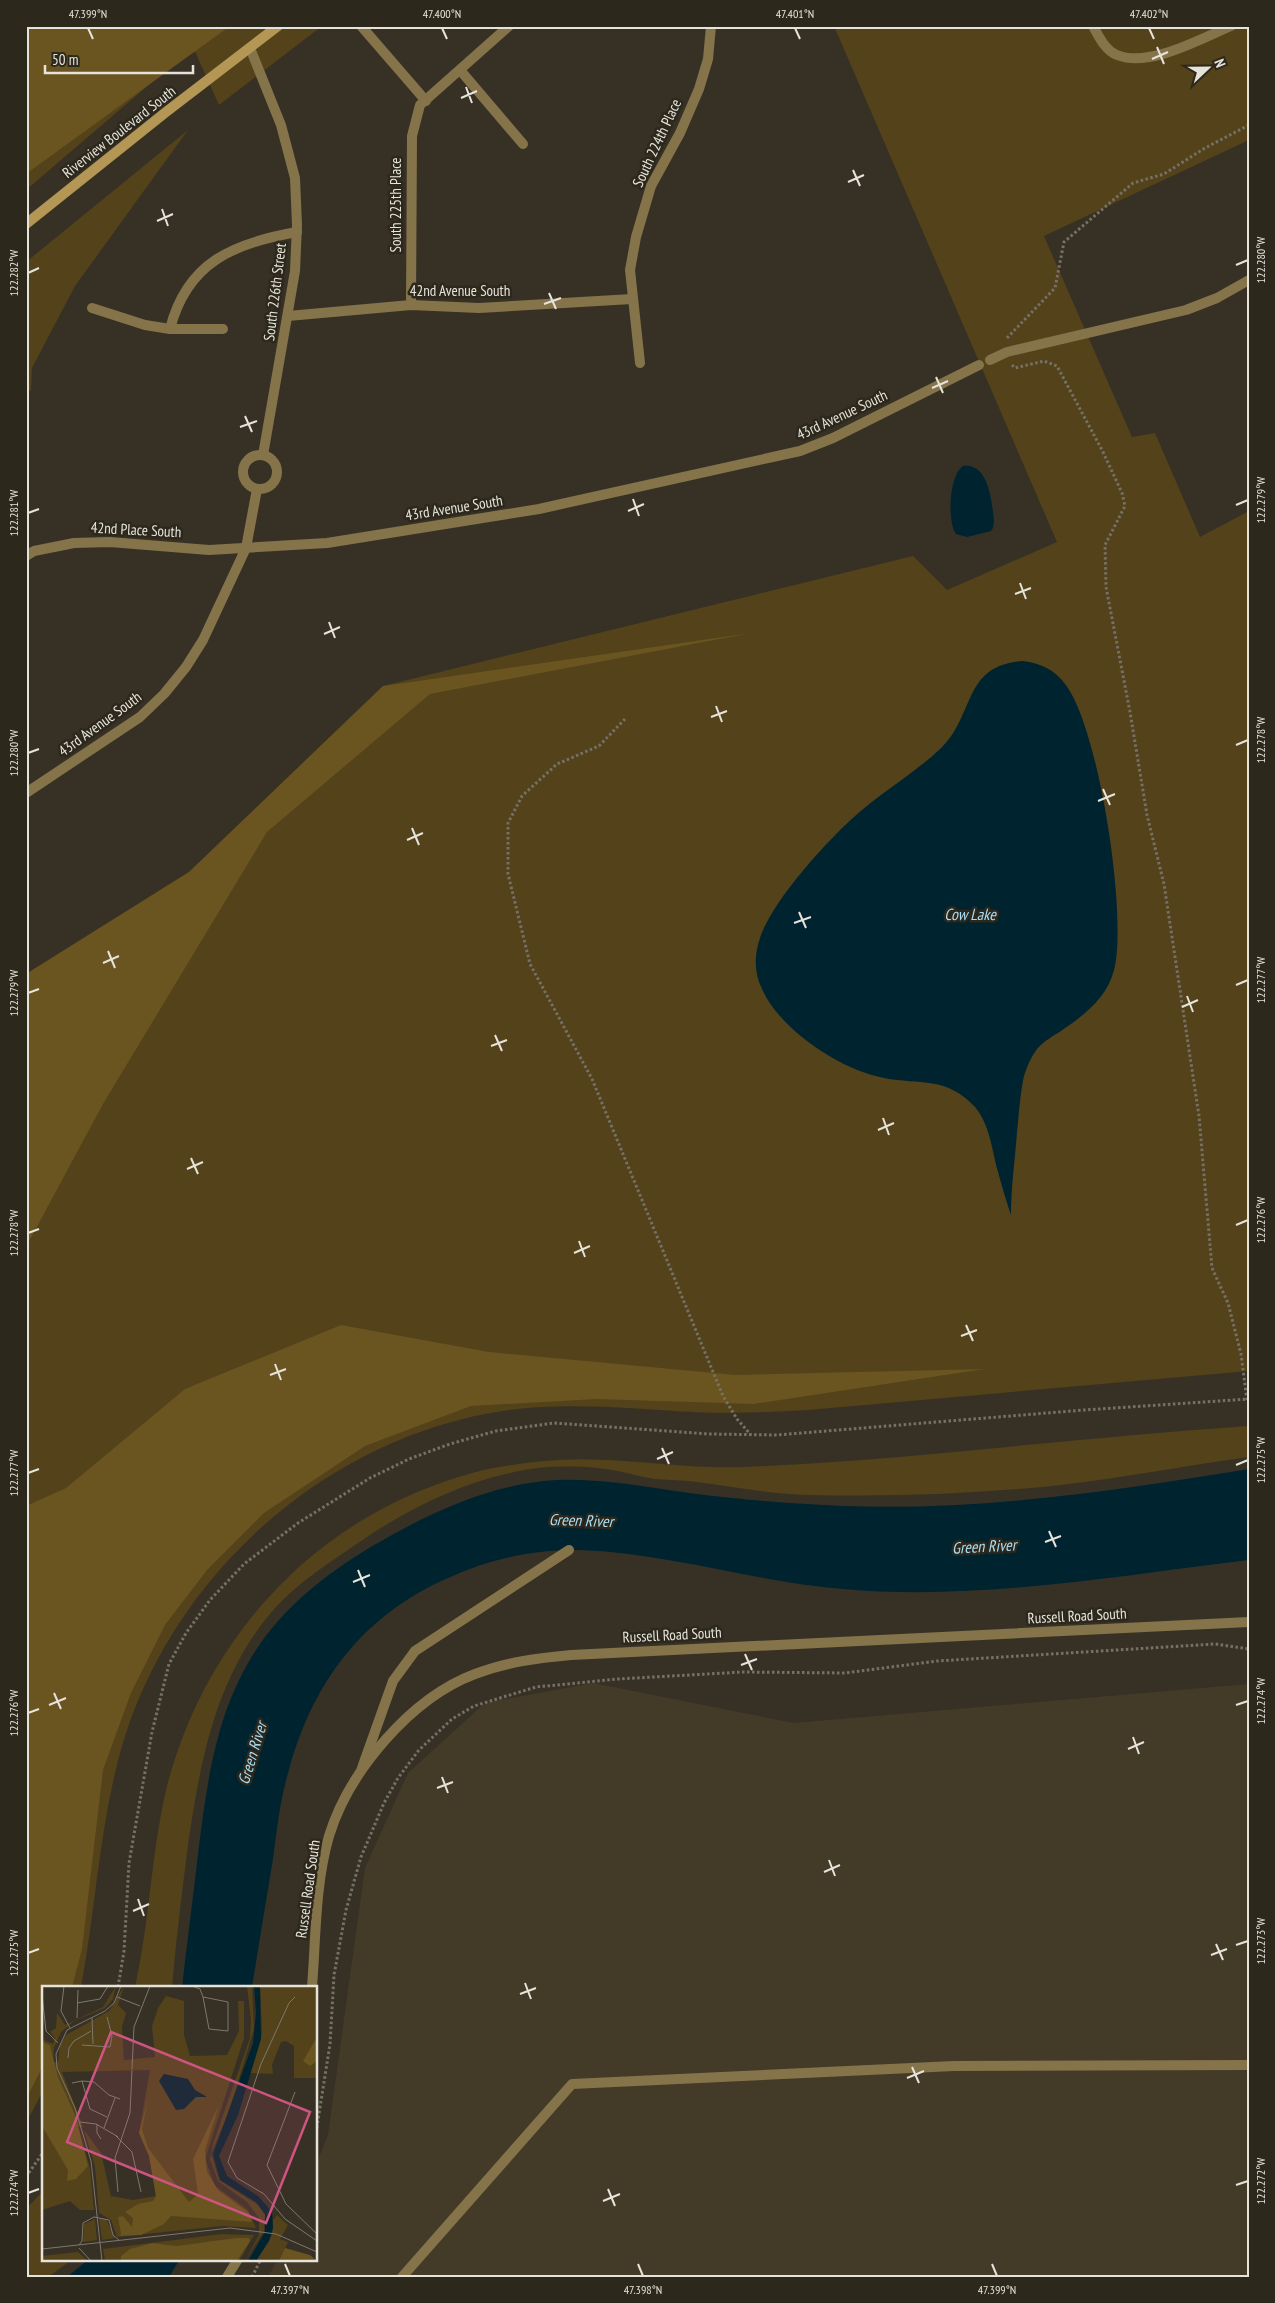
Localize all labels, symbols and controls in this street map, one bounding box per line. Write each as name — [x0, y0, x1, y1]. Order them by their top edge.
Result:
text: 47.399°N — [69, 6, 107, 21]
text: 47.400°N — [423, 6, 461, 21]
text: 47.401°N — [776, 6, 814, 21]
text: 47.402°N — [1130, 6, 1168, 21]
scale bar — [45, 42, 192, 74]
north arrow — [1182, 42, 1232, 92]
text: 50 m — [52, 50, 78, 69]
text: N — [1210, 56, 1230, 70]
street label: Riverview Boulevard South — [58, 81, 179, 182]
street label: South 224th Place — [628, 96, 685, 190]
street label: South 225th Place — [386, 157, 405, 253]
text: 122.280°W — [1253, 237, 1268, 283]
street label: South 226th Street — [259, 242, 290, 342]
text: 122.282°W — [6, 250, 21, 296]
street label: 42nd Avenue South — [410, 281, 510, 300]
street label: 43rd Avenue South — [793, 385, 890, 444]
text: 122.279°W — [1253, 477, 1268, 523]
text: 122.281°W — [6, 490, 21, 536]
street label: 43rd Avenue South — [404, 490, 504, 525]
street label: 42nd Place South — [90, 518, 182, 541]
street label: 43rd Avenue South — [54, 687, 145, 760]
text: 122.278°W — [1253, 717, 1268, 763]
text: 122.280°W — [6, 730, 21, 776]
water label: Cow Lake — [944, 904, 997, 924]
text: 122.277°W — [1253, 957, 1268, 1003]
text: 122.279°W — [6, 970, 21, 1016]
text: 122.276°W — [1253, 1197, 1268, 1243]
text: 122.278°W — [6, 1210, 21, 1256]
text: 122.275°W — [1253, 1437, 1268, 1483]
text: 122.277°W — [6, 1450, 21, 1496]
water label: Green River — [549, 1509, 616, 1531]
water label: Green River — [951, 1534, 1019, 1558]
street label: Russell Road South — [1027, 1603, 1127, 1628]
street label: Russell Road South — [622, 1622, 722, 1647]
text: 122.274°W — [1253, 1678, 1268, 1724]
text: 122.276°W — [6, 1690, 21, 1736]
water label: Green River — [233, 1717, 272, 1787]
street label: Russell Road South — [291, 1839, 324, 1939]
text: 122.273°W — [1253, 1918, 1268, 1964]
text: 122.275°W — [6, 1930, 21, 1976]
inset map — [42, 1986, 318, 2260]
text: 122.272°W — [1253, 2158, 1268, 2204]
text: 122.274°W — [6, 2170, 21, 2216]
text: 47.397°N — [271, 2282, 309, 2297]
text: 47.398°N — [624, 2282, 662, 2297]
text: 47.399°N — [978, 2282, 1016, 2297]

